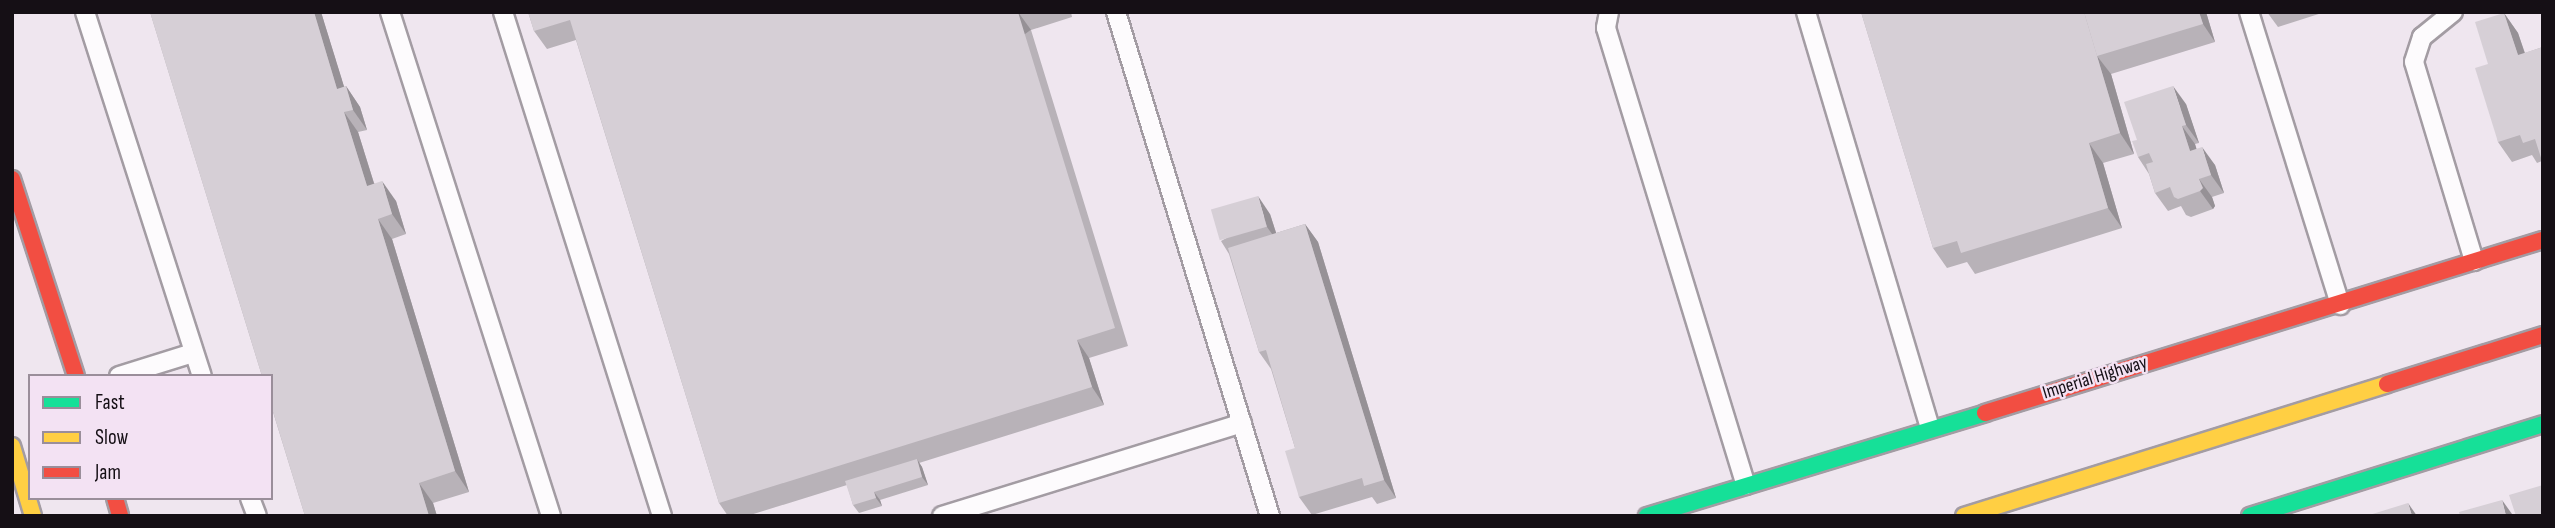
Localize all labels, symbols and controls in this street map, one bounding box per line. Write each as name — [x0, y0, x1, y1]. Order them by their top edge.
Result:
street label: Imperial Highway — [2040, 351, 2150, 405]
legend — [28, 374, 273, 500]
text: Fast — [95, 390, 125, 415]
text: Slow — [95, 425, 128, 450]
text: Jam — [95, 460, 121, 485]

